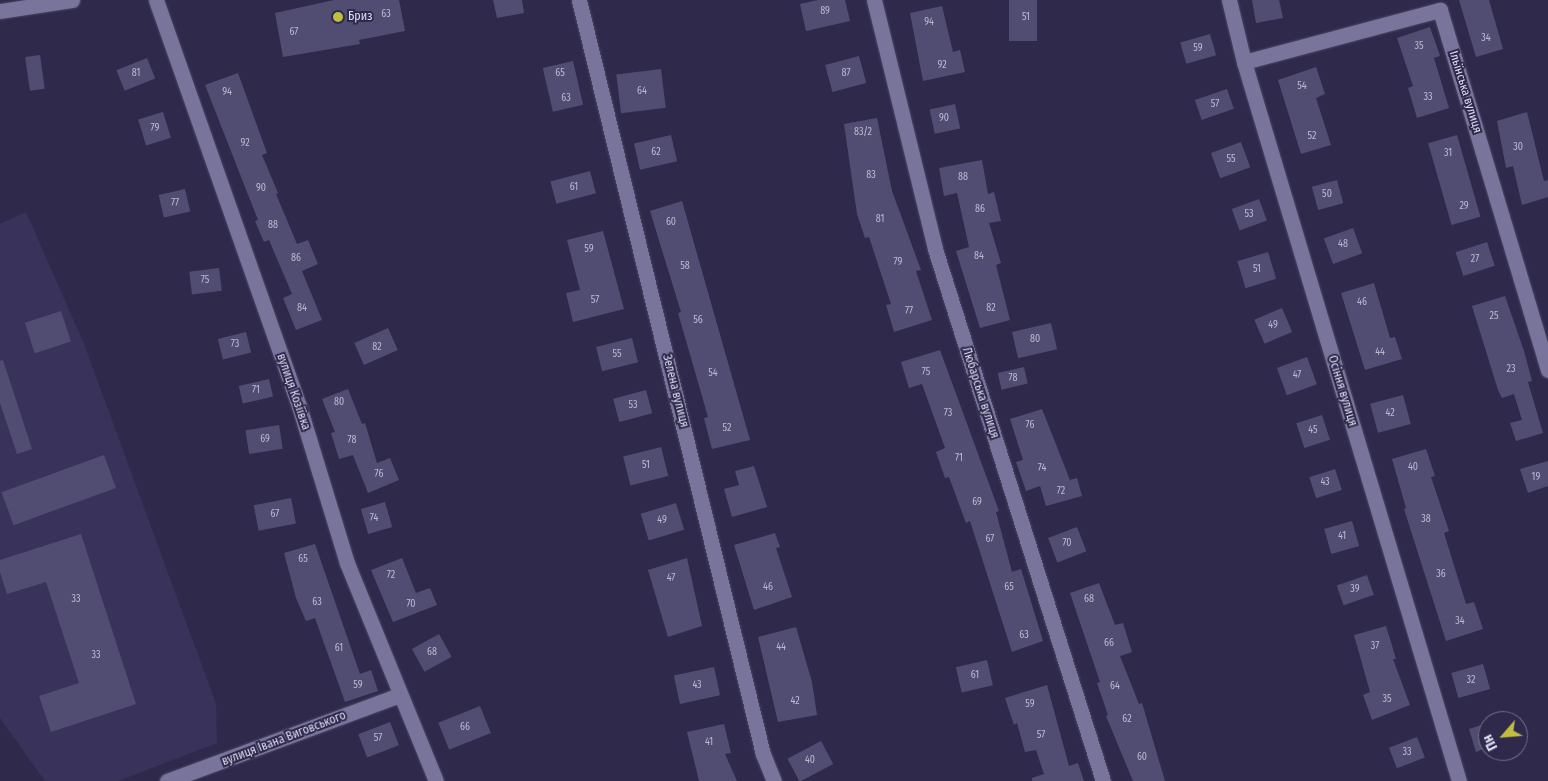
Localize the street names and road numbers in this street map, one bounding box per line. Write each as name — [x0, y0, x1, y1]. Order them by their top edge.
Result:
street label: Ільїнська вулиця — [1446, 49, 1484, 135]
street label: Любарська вулиця — [959, 346, 1001, 440]
street label: вулиця Козіївка — [273, 352, 313, 432]
street label: Зелена вулиця — [659, 353, 691, 429]
street label: Осіння вулиця — [1324, 354, 1360, 428]
street label: вулиця Івана Виговського — [220, 709, 348, 769]

